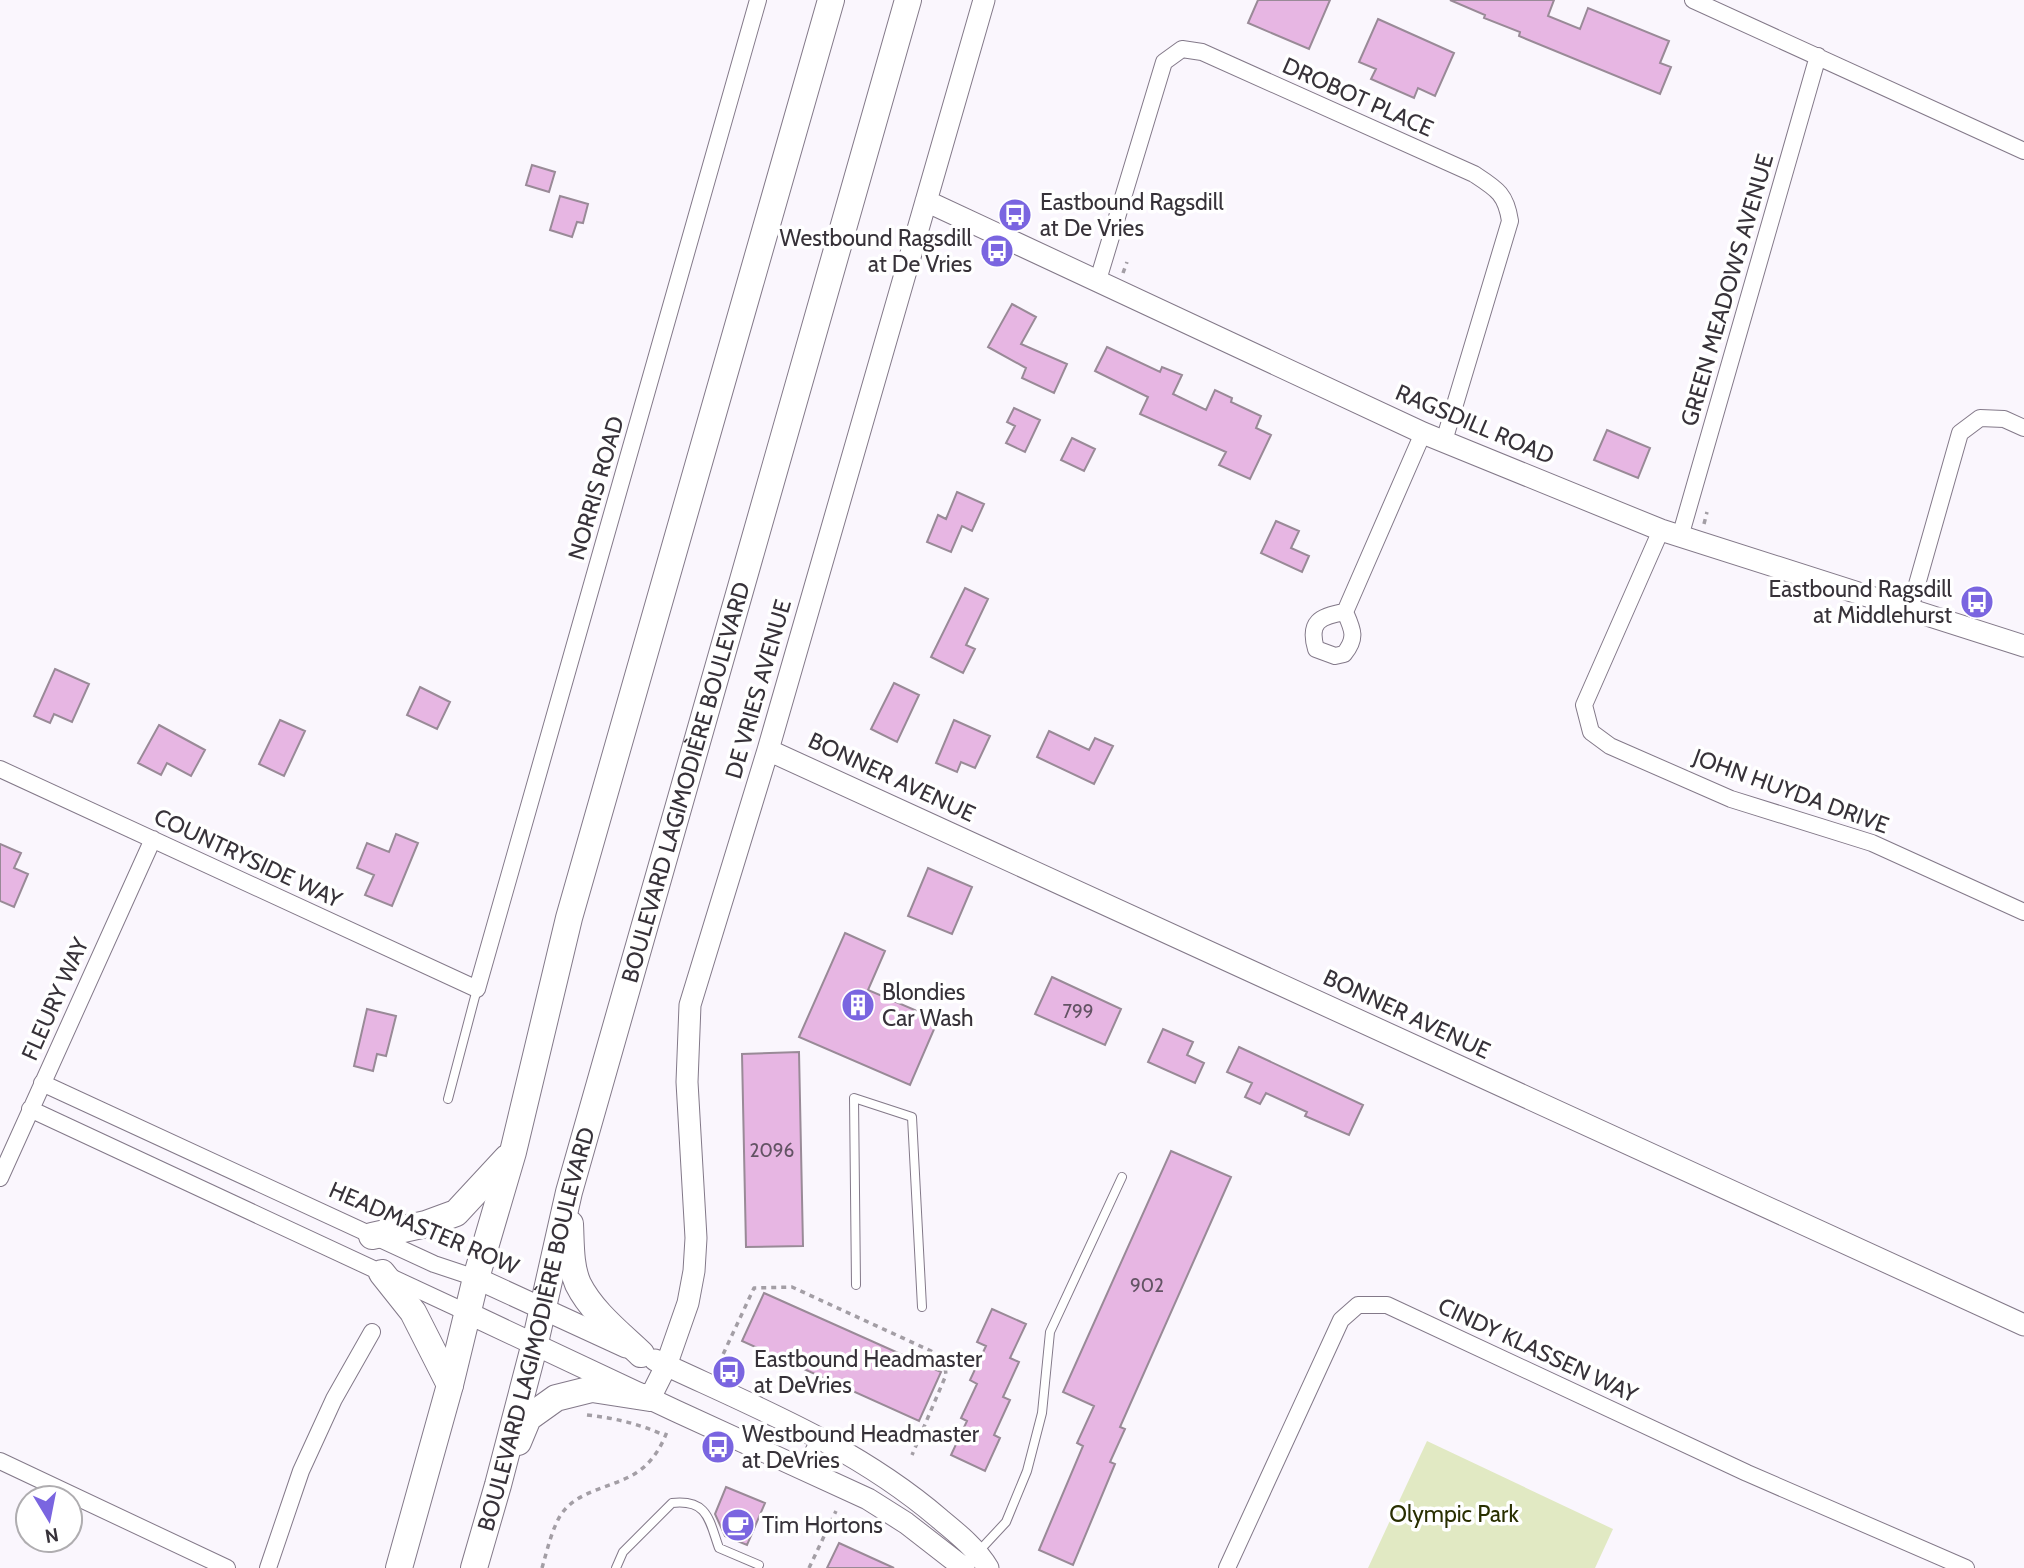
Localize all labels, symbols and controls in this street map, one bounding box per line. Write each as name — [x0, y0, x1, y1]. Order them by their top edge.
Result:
street label: DROBOT PLACE — [1278, 51, 1438, 143]
street label: GREEN MEADOWS AVENUE — [1675, 151, 1779, 429]
place label: Eastbound Ragsdill at De Vries — [1040, 188, 1224, 242]
bus stop icon: Eastbound Ragsdill at De Vries — [996, 196, 1034, 234]
place label: Westbound Ragsdill at De Vries — [780, 224, 973, 278]
bus stop icon: Westbound Ragsdill at De Vries — [978, 232, 1016, 270]
street label: RAGSDILL ROAD — [1391, 378, 1559, 470]
street label: NORRIS ROAD — [562, 413, 630, 563]
place label: Eastbound Ragsdill at Middlehurst — [1768, 575, 1953, 629]
street label: BOULEVARD LAGIMODIÈRE BOULEVARD — [615, 579, 756, 986]
bus stop icon: Eastbound Ragsdill at Middlehurst — [1958, 583, 1996, 621]
street label: DE VRIES AVENUE — [719, 596, 797, 782]
street label: BONNER AVENUE — [804, 726, 980, 828]
street label: JOHN HUYDA DRIVE — [1688, 742, 1893, 839]
street label: COUNTRYSIDE WAY — [150, 802, 347, 914]
street label: FLEURY WAY — [15, 932, 95, 1065]
street label: BONNER AVENUE — [1319, 963, 1495, 1065]
place label: Blondies Car Wash — [882, 978, 974, 1032]
building icon: Blondies Car Wash — [839, 986, 877, 1024]
house number: 799 — [1062, 1000, 1094, 1023]
street label: BOULEVARD LAGIMODIÈRE BOULEVARD — [471, 1124, 601, 1534]
house number: 2096 — [750, 1139, 794, 1162]
street label: HEADMASTER ROW — [325, 1175, 523, 1281]
house number: 902 — [1130, 1274, 1164, 1297]
street label: CINDY KLASSEN WAY — [1434, 1291, 1643, 1409]
place label: Eastbound Headmaster at DeVries — [754, 1345, 983, 1399]
bus stop icon: Eastbound Headmaster at DeVries — [710, 1353, 748, 1391]
place label: Westbound Headmaster at DeVries — [742, 1420, 980, 1474]
bus stop icon: Westbound Headmaster at DeVries — [699, 1428, 737, 1466]
north arrow — [14, 1484, 84, 1554]
park label: Olympic Park — [1389, 1500, 1519, 1528]
cafe icon: Tim Hortons — [719, 1506, 757, 1544]
place label: Tim Hortons — [762, 1511, 883, 1539]
text: N — [43, 1523, 60, 1548]

